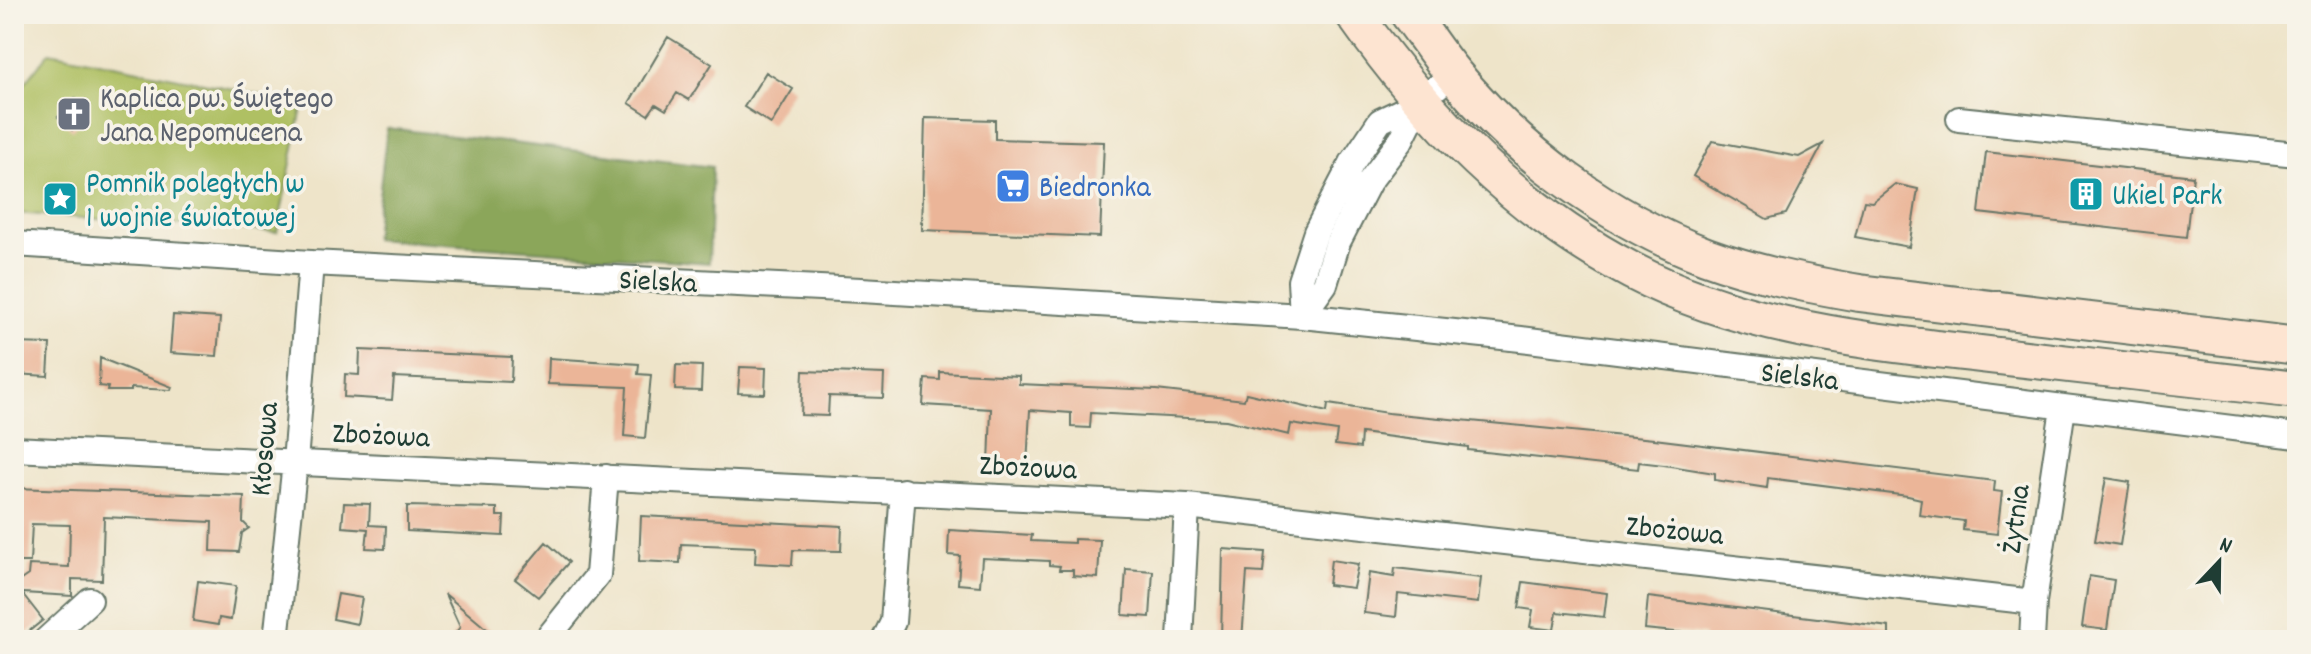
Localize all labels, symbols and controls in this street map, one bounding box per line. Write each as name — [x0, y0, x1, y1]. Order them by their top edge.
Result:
place label: Kaplica pw. Świętego Jana Nepomucena — [100, 80, 334, 157]
church icon: Kaplica pw. Świętego Jana Nepomucena — [55, 95, 93, 133]
place label: Pomnik poległych w 1 wojnie światowej — [86, 165, 305, 242]
supermarket icon: Biedronka — [994, 167, 1032, 205]
place label: Biedronka — [1039, 169, 1152, 212]
building icon: Ukiel Park — [2067, 175, 2105, 213]
place label: Ukiel Park — [2112, 177, 2223, 220]
place icon: Pomnik poległych w 1 wojnie światowej — [41, 180, 79, 218]
street label: Sielska — [618, 261, 699, 308]
street label: Sielska — [1758, 353, 1842, 406]
street label: Kłosowa — [242, 400, 293, 498]
street label: Zbożowa — [331, 414, 432, 463]
street label: Zbożowa — [978, 446, 1079, 495]
street label: Żytnia — [1992, 481, 2045, 557]
street label: Zbożowa — [1624, 507, 1726, 560]
north arrow — [2179, 522, 2259, 602]
text: N — [2214, 530, 2236, 563]

